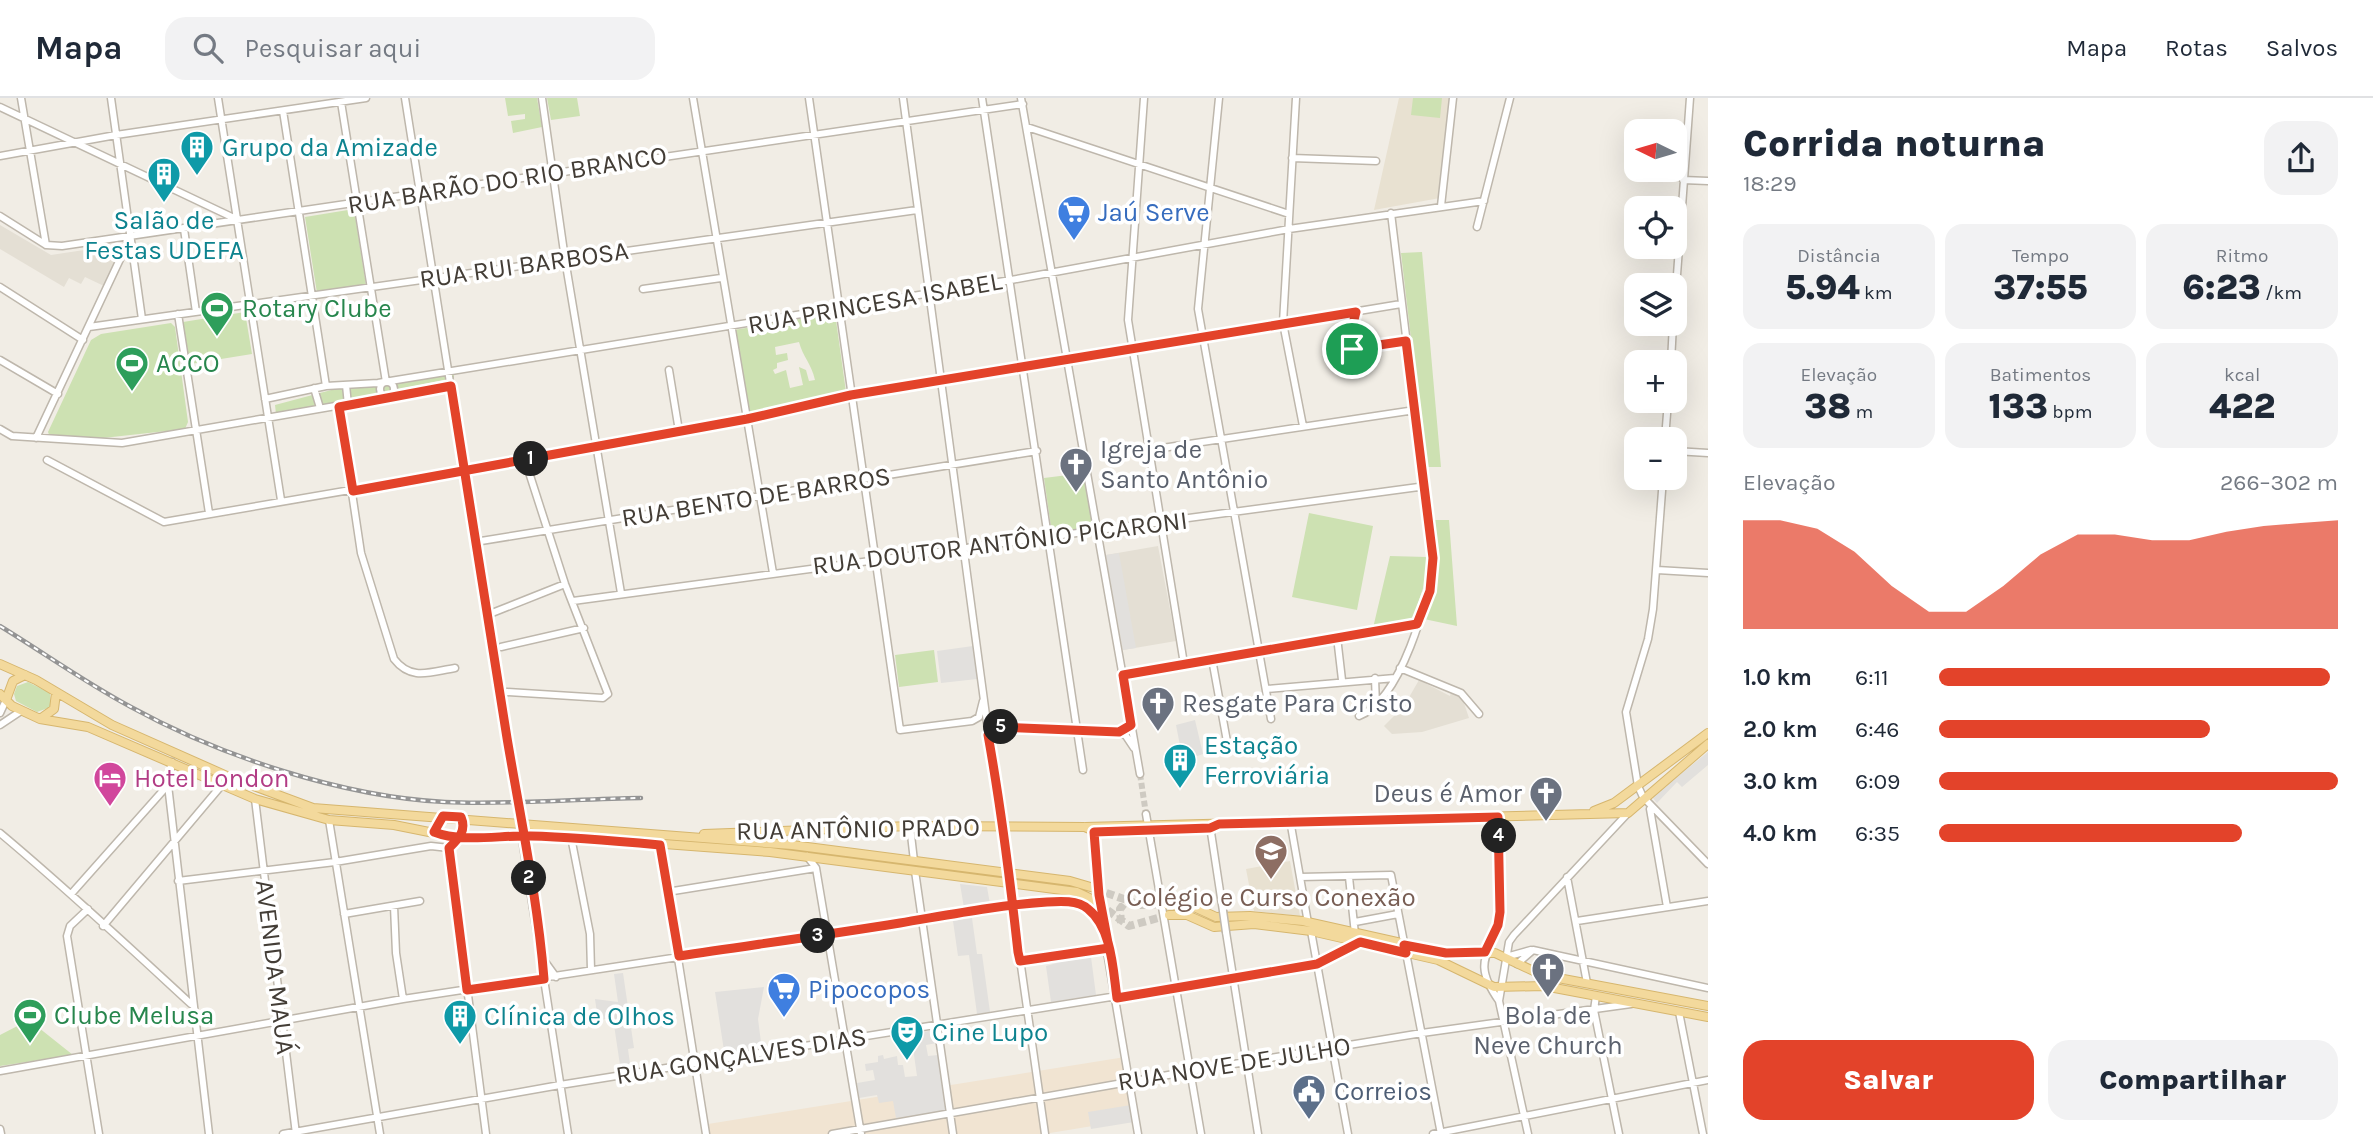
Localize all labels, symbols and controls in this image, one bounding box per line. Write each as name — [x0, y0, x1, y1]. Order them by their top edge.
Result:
search box — [165, 17, 655, 80]
text: Mapa — [35, 29, 123, 67]
icon: search — [189, 29, 227, 67]
text: Pesquisar aqui — [245, 33, 421, 64]
text: Mapa — [2066, 34, 2127, 62]
text: Rotas — [2165, 34, 2228, 62]
text: Salvos — [2266, 34, 2338, 62]
north arrow — [1624, 119, 1687, 182]
map controls — [1624, 119, 1687, 490]
text: Corrida noturna — [1743, 121, 2046, 166]
button: share — [2264, 121, 2338, 195]
building icon: Grupo da Amizade — [178, 128, 216, 177]
place label: Grupo da Amizade — [222, 132, 438, 163]
street label: RUA BARÃO DO RIO BRANCO — [345, 139, 669, 221]
building icon: Salão de Festas UDEFA — [145, 155, 183, 204]
text: 18:29 — [1743, 170, 1797, 197]
supermarket icon: Jaú Serve — [1055, 193, 1093, 242]
button: locate — [1624, 196, 1687, 259]
place label: Jaú Serve — [1098, 197, 1210, 228]
place label: Salão de Festas UDEFA — [84, 205, 244, 266]
street label: RUA RUI BARBOSA — [417, 235, 631, 295]
text: Distância — [1797, 245, 1880, 267]
text: Tempo — [2012, 245, 2069, 267]
text: Ritmo — [2216, 245, 2268, 267]
street label: RUA PRINCESA ISABEL — [745, 265, 1005, 341]
text: 5.94 — [1785, 267, 1860, 308]
text: 37:55 — [1993, 267, 2088, 308]
text: 6:23 — [2182, 267, 2261, 308]
button: layers — [1624, 273, 1687, 336]
text: km — [1860, 282, 1893, 304]
text: /km — [2261, 282, 2302, 304]
sports icon: Rotary Clube — [198, 289, 236, 338]
place label: Rotary Clube — [242, 293, 392, 324]
pin — [1322, 319, 1382, 379]
icon: arrive — [1333, 330, 1371, 368]
sports icon: ACCO — [113, 344, 151, 393]
place label: ACCO — [156, 348, 220, 379]
button: + — [1624, 350, 1687, 413]
text: Elevação — [1801, 364, 1877, 386]
text: Batimentos — [1990, 364, 2091, 386]
text: kcal — [2224, 364, 2260, 386]
text: 38 — [1804, 386, 1851, 427]
text: 133 — [1989, 386, 2048, 427]
text: 422 — [2209, 386, 2275, 427]
text: m — [1851, 401, 1873, 423]
text: bpm — [2048, 401, 2092, 423]
button: − — [1624, 427, 1687, 490]
place label: Igreja de Santo Antônio — [1100, 434, 1268, 495]
pin: 1 — [514, 442, 548, 476]
church icon: Igreja de Santo Antônio — [1057, 445, 1095, 494]
text: 1 — [527, 447, 534, 469]
street label: RUA BENTO DE BARROS — [619, 460, 893, 534]
text: Elevação — [1743, 469, 1836, 496]
text: 266–302 m — [2220, 469, 2338, 496]
street label: RUA DOUTOR ANTÔNIO PICARONI — [811, 505, 1189, 581]
text: 1.0 km — [1743, 664, 1812, 691]
text: 6:11 — [1855, 664, 1889, 691]
church icon: Resgate Para Cristo — [1139, 684, 1177, 733]
place label: Resgate Para Cristo — [1182, 688, 1413, 719]
pin: 5 — [984, 710, 1018, 744]
text: 5 — [995, 715, 1006, 737]
text: 2.0 km — [1743, 716, 1818, 743]
text: 6:46 — [1855, 716, 1899, 743]
place label: Estação Ferroviária — [1204, 730, 1330, 791]
building icon: Estação Ferroviária — [1161, 741, 1199, 790]
hotel icon: Hotel London — [91, 759, 129, 808]
place label: Hotel London — [134, 763, 290, 794]
text: 3.0 km — [1743, 768, 1818, 795]
text: 6:09 — [1855, 768, 1900, 795]
church icon: Deus é Amor — [1527, 774, 1565, 823]
place label: Deus é Amor — [1374, 778, 1523, 809]
street label: RUA ANTÔNIO PRADO — [736, 811, 980, 847]
pin: 4 — [1482, 818, 1516, 854]
text: 4.0 km — [1743, 820, 1817, 847]
text: 6:35 — [1855, 820, 1900, 847]
text: 4 — [1493, 824, 1504, 846]
school or university icon: Colégio e Curso Conexão — [1252, 832, 1290, 881]
pin: 2 — [512, 860, 546, 896]
text: 2 — [523, 866, 534, 888]
street label: AVENIDA MAUÁ — [249, 878, 302, 1056]
place label: Colégio e Curso Conexão — [1126, 882, 1416, 913]
pin: 3 — [800, 918, 836, 954]
text: 3 — [812, 924, 823, 946]
church icon: Bola de Neve Church — [1529, 950, 1567, 999]
supermarket icon: Pipocopos — [765, 970, 803, 1019]
place label: Pipocopos — [808, 974, 930, 1005]
sports icon: Clube Melusa — [11, 996, 49, 1045]
building icon: Clínica de Olhos — [441, 997, 479, 1046]
place label: Clube Melusa — [54, 1000, 214, 1031]
place label: Bola de Neve Church — [1473, 1000, 1623, 1061]
place label: Clínica de Olhos — [484, 1001, 675, 1032]
theatre icon: Cine Lupo — [888, 1013, 926, 1062]
place label: Cine Lupo — [932, 1017, 1048, 1048]
street label: RUA GONÇALVES DIAS — [613, 1021, 869, 1091]
street label: RUA NOVE DE JULHO — [1115, 1030, 1353, 1098]
button: Salvar — [1743, 1040, 2034, 1120]
button: Compartilhar — [2048, 1040, 2338, 1120]
public building icon: Correios — [1290, 1072, 1328, 1121]
place label: Correios — [1334, 1076, 1432, 1107]

